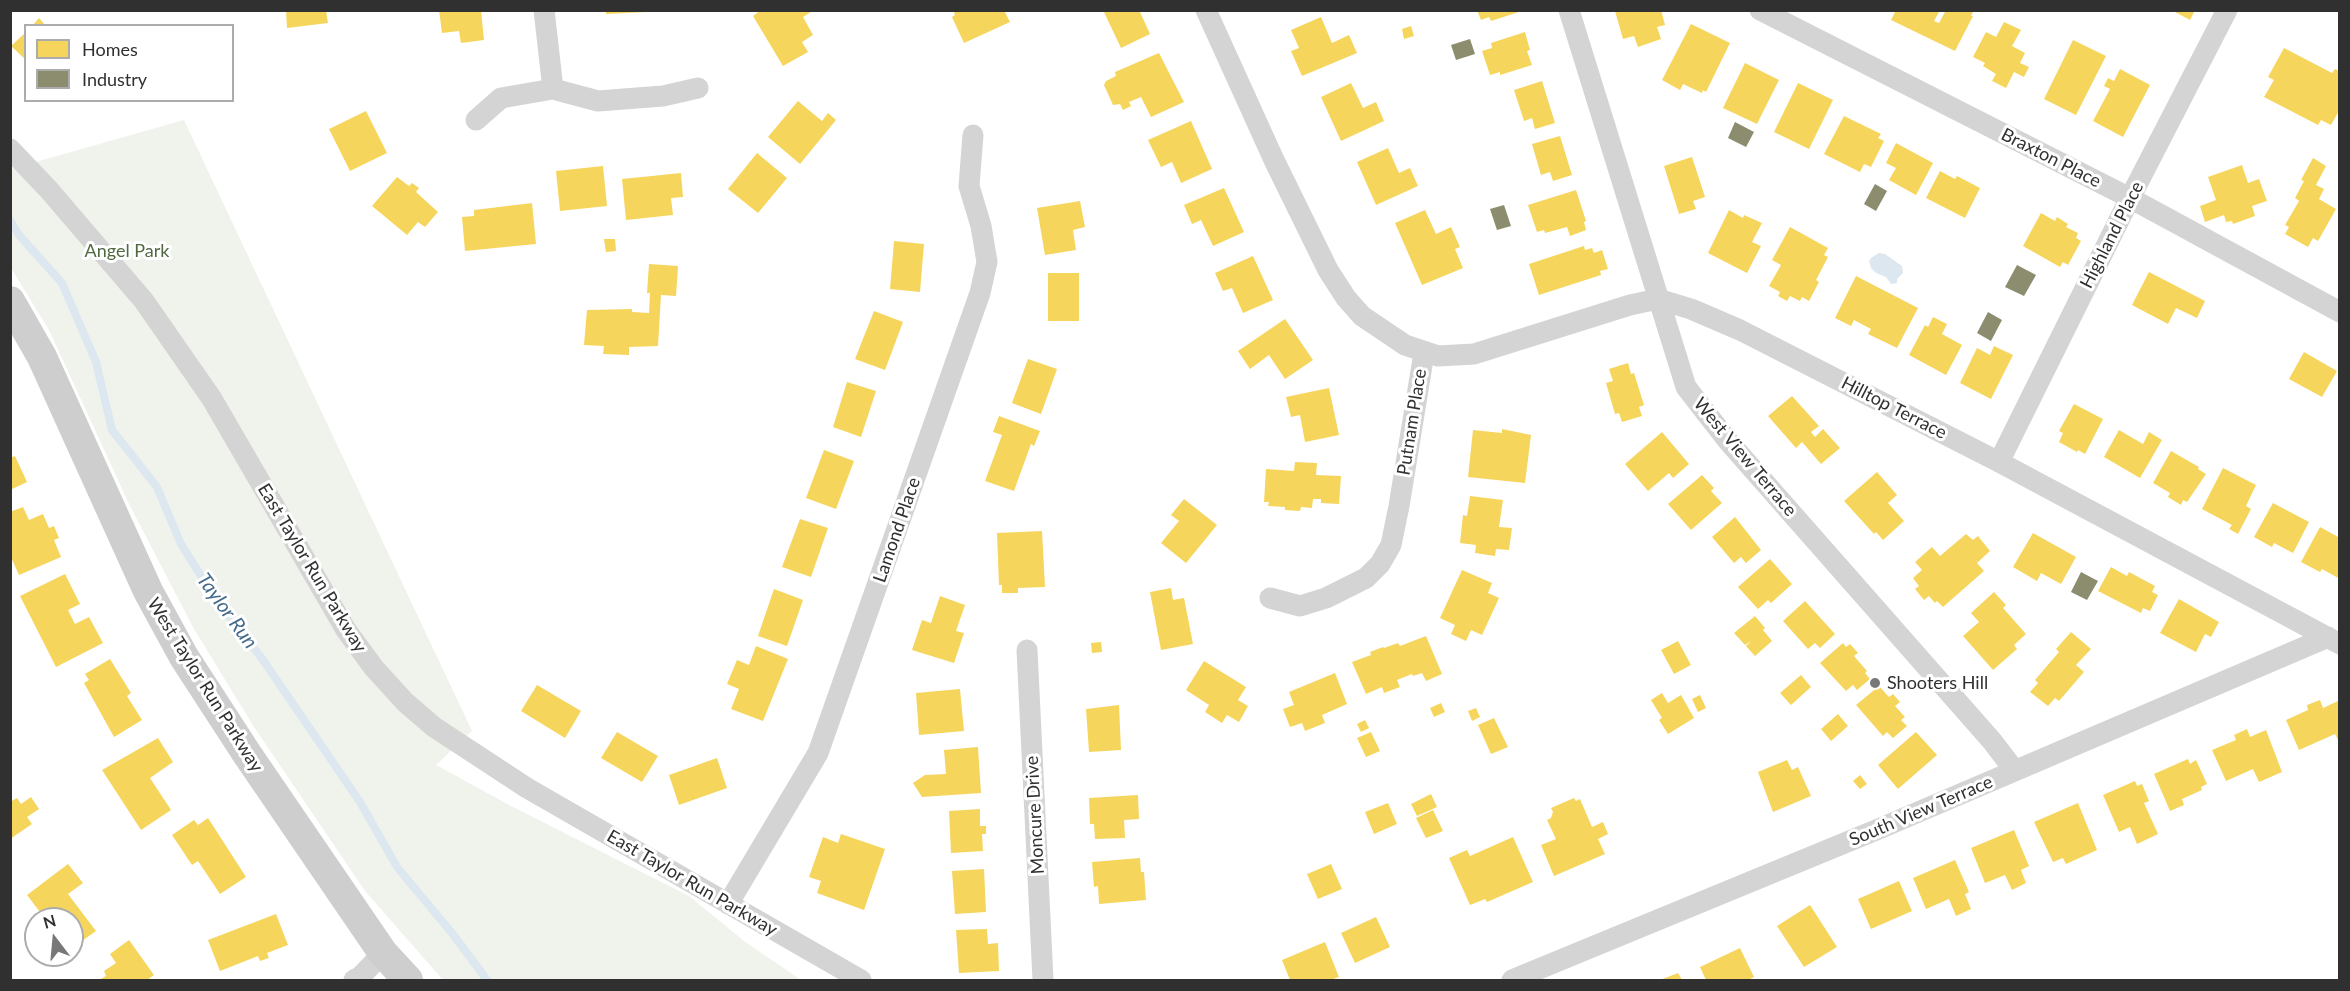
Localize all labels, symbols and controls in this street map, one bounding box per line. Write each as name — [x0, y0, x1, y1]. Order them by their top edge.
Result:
legend — [24, 24, 234, 102]
text: Homes — [82, 38, 138, 60]
text: Industry — [82, 68, 147, 90]
street label: Braxton Place — [1998, 124, 2104, 192]
street label: Highland Place — [2076, 178, 2148, 292]
park label: Angel Park — [85, 240, 169, 262]
street label: Putnam Place — [1393, 367, 1431, 477]
street label: Hilltop Terrace — [1838, 372, 1950, 444]
street label: West View Terrace — [1689, 393, 1801, 521]
street label: Lamond Place — [869, 475, 925, 585]
street label: East Taylor Run Parkway — [253, 480, 371, 656]
water label: Taylor Run — [192, 569, 262, 653]
street label: West Taylor Run Parkway — [143, 594, 267, 776]
place label: Shooters Hill — [1887, 672, 1988, 694]
marker: Shooters Hill — [1868, 676, 1882, 690]
street label: Moncure Drive — [1021, 755, 1049, 875]
street label: South View Terrace — [1846, 771, 1996, 851]
street label: East Taylor Run Parkway — [603, 825, 781, 941]
north arrow — [24, 907, 84, 967]
text: N — [41, 910, 58, 932]

